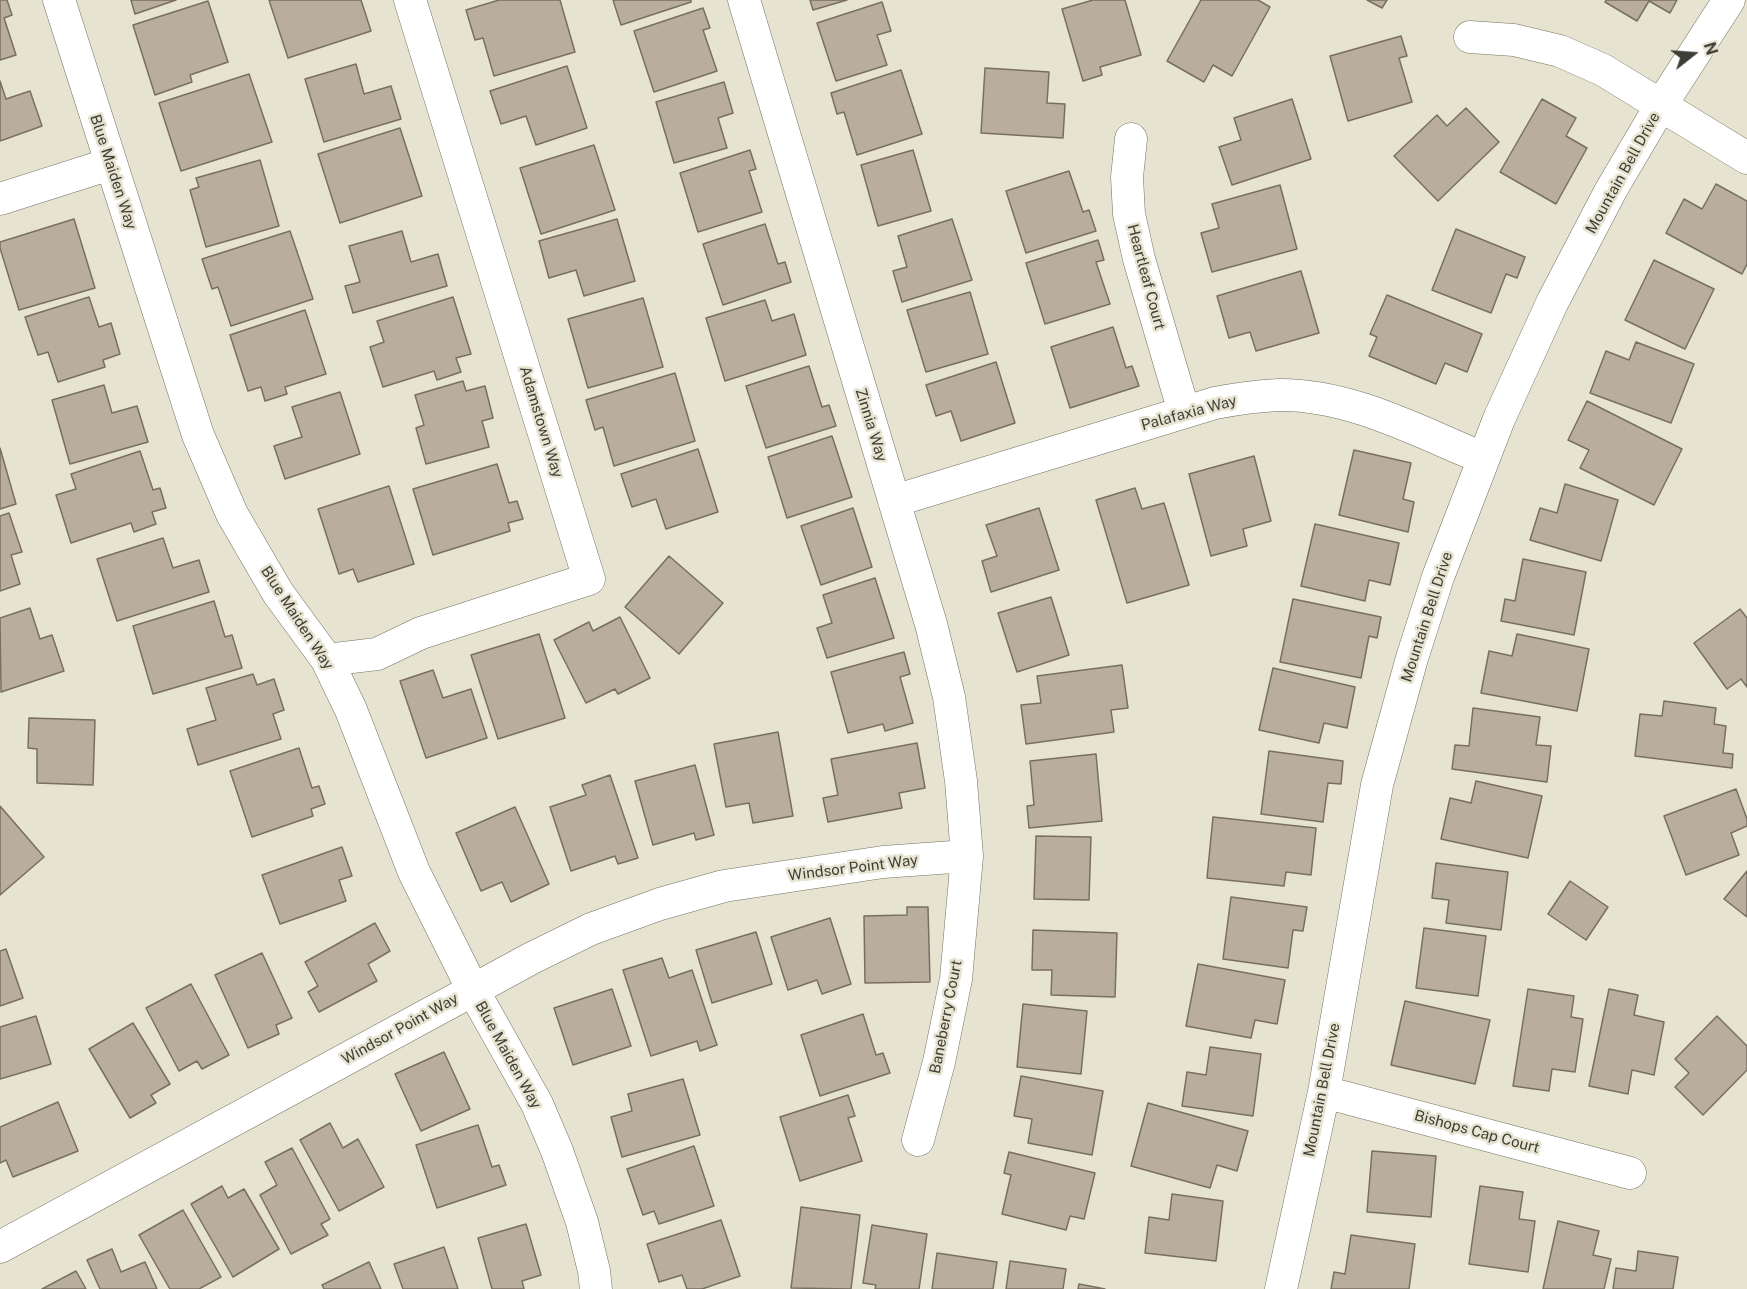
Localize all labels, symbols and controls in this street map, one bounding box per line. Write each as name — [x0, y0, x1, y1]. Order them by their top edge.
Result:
north arrow — [1663, 24, 1723, 84]
text: N — [1700, 40, 1722, 57]
street label: Mountain Bell Drive — [1582, 109, 1664, 237]
street label: Blue Maiden Way — [86, 112, 140, 232]
street label: Heartleaf Court — [1123, 222, 1169, 332]
street label: Adamstown Way — [515, 364, 567, 480]
street label: Zinnia Way — [851, 386, 891, 464]
street label: Palafaxia Way — [1139, 392, 1239, 434]
street label: Mountain Bell Drive — [1397, 550, 1457, 684]
street label: Blue Maiden Way — [257, 563, 337, 673]
street label: Windsor Point Way — [787, 851, 919, 885]
street label: Baneberry Court — [926, 959, 966, 1075]
street label: Windsor Point Way — [339, 989, 461, 1069]
street label: Blue Maiden Way — [471, 998, 545, 1112]
street label: Mountain Bell Drive — [1300, 1022, 1344, 1158]
street label: Bishops Cap Court — [1412, 1107, 1542, 1157]

